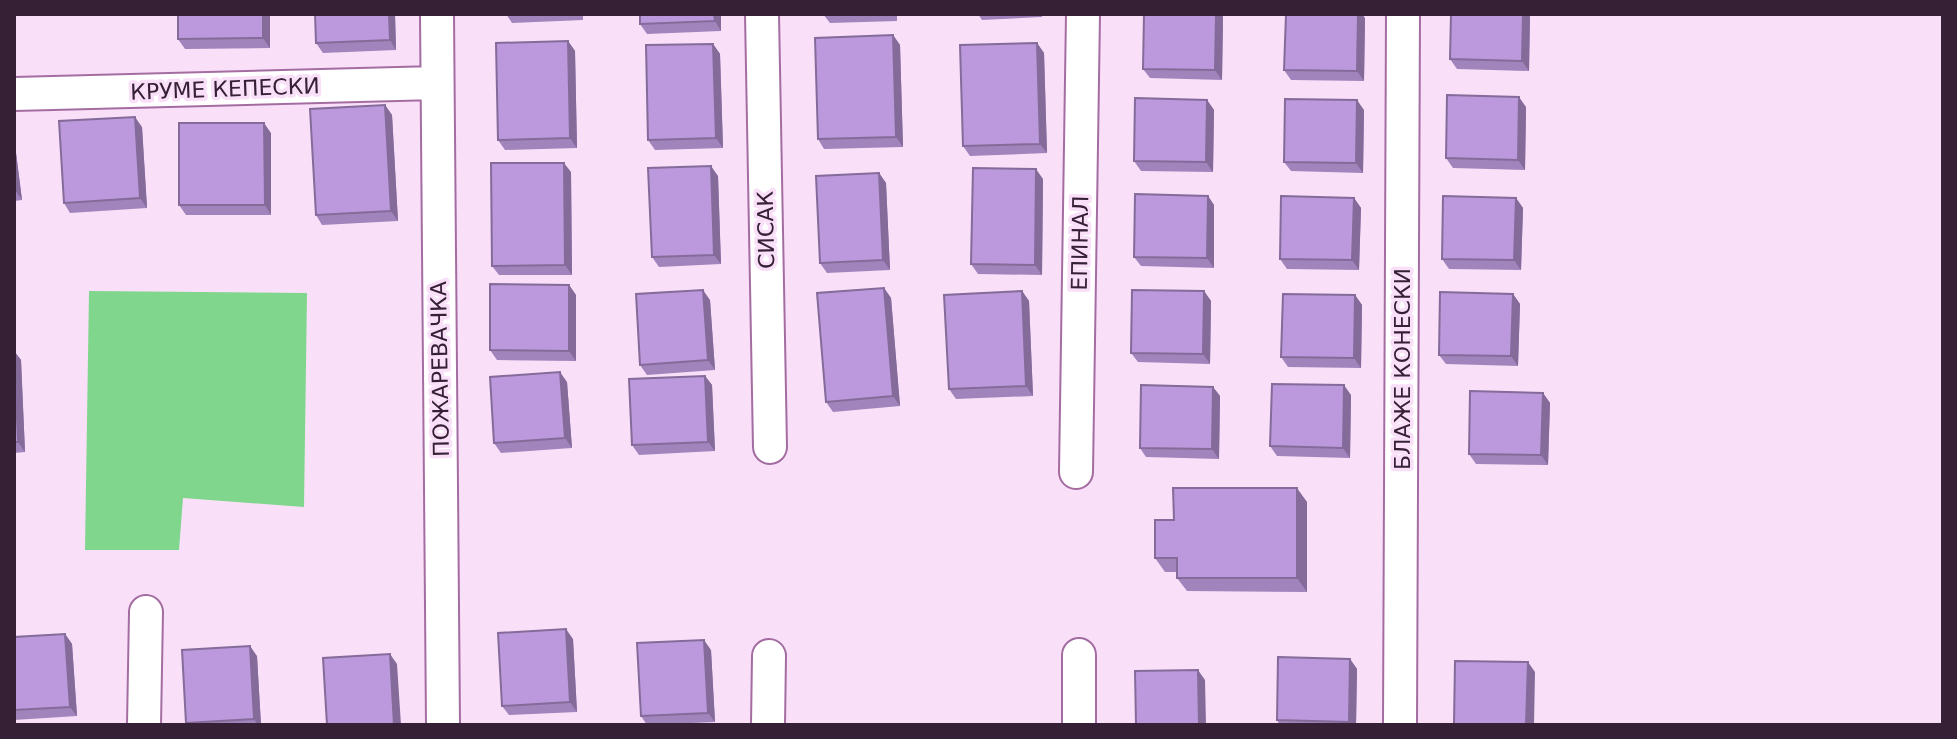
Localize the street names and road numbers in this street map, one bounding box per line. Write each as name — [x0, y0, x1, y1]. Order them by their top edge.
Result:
street label: КРУМЕ КЕПЕСКИ — [130, 73, 320, 105]
street label: СИСАК — [753, 190, 779, 269]
street label: ЕПИНАЛ — [1067, 195, 1093, 291]
street label: БЛАЖЕ КОНЕСКИ — [1390, 268, 1415, 470]
street label: ПОЖАРЕВАЧКА — [426, 281, 454, 457]

